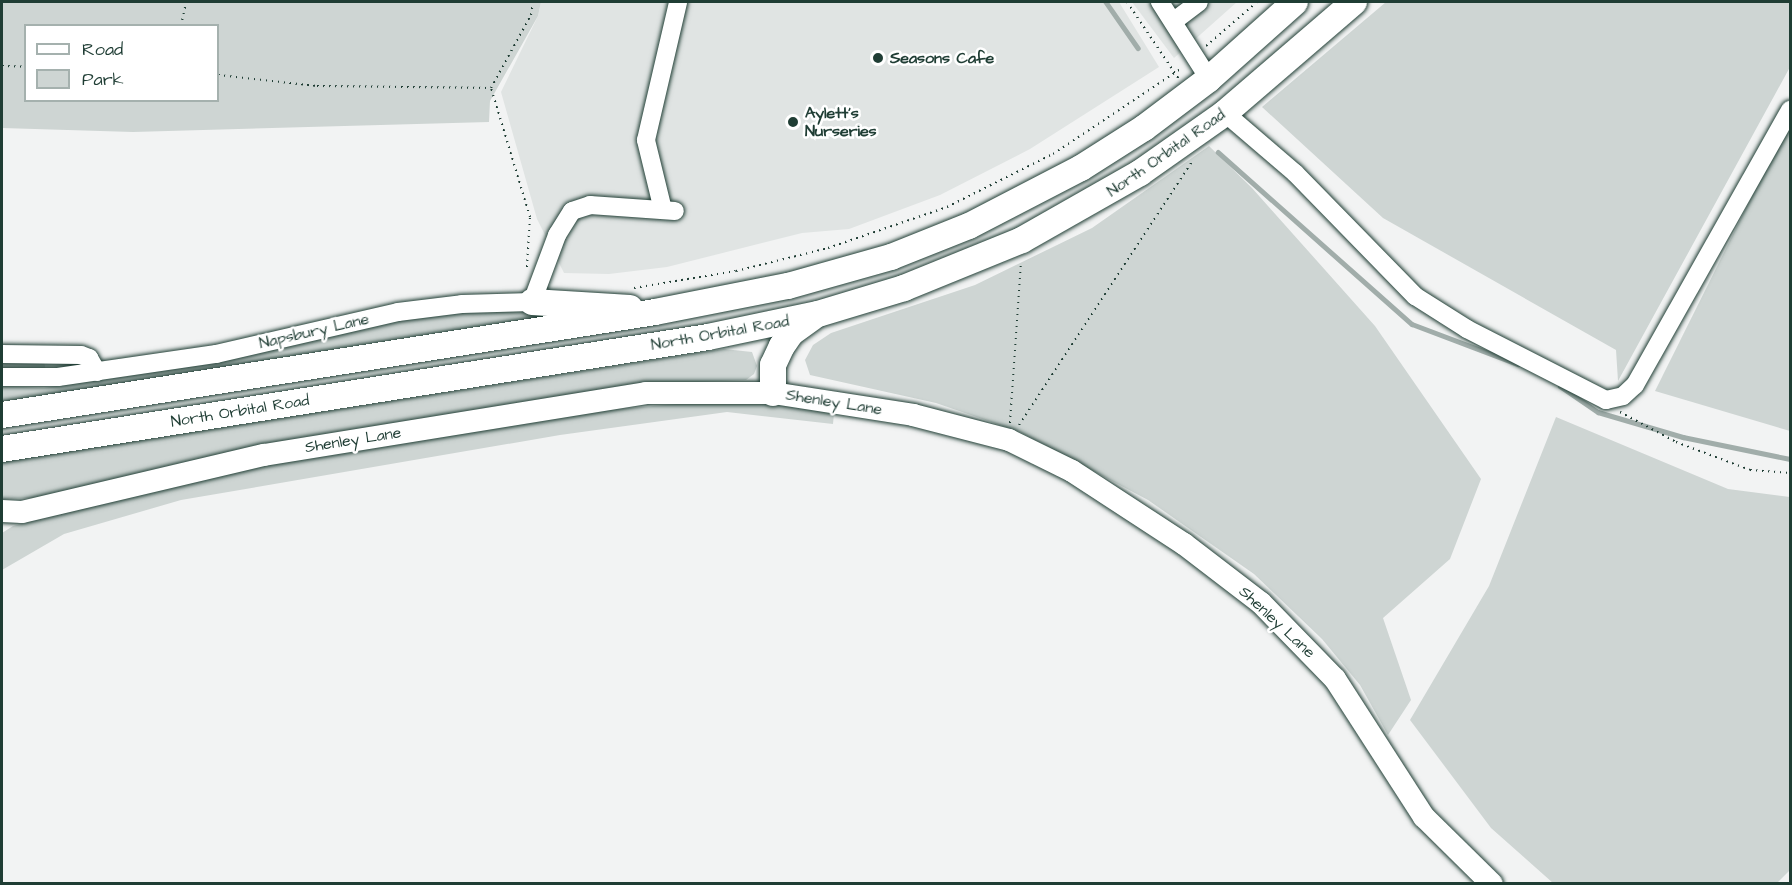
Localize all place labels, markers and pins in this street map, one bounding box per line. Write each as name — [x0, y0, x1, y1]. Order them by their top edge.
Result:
place label: Seasons Cafe — [890, 48, 994, 68]
marker: Seasons Cafe — [871, 51, 885, 65]
place label: Aylett's Nurseries — [805, 103, 877, 141]
marker: Aylett's Nurseries — [786, 115, 800, 129]

